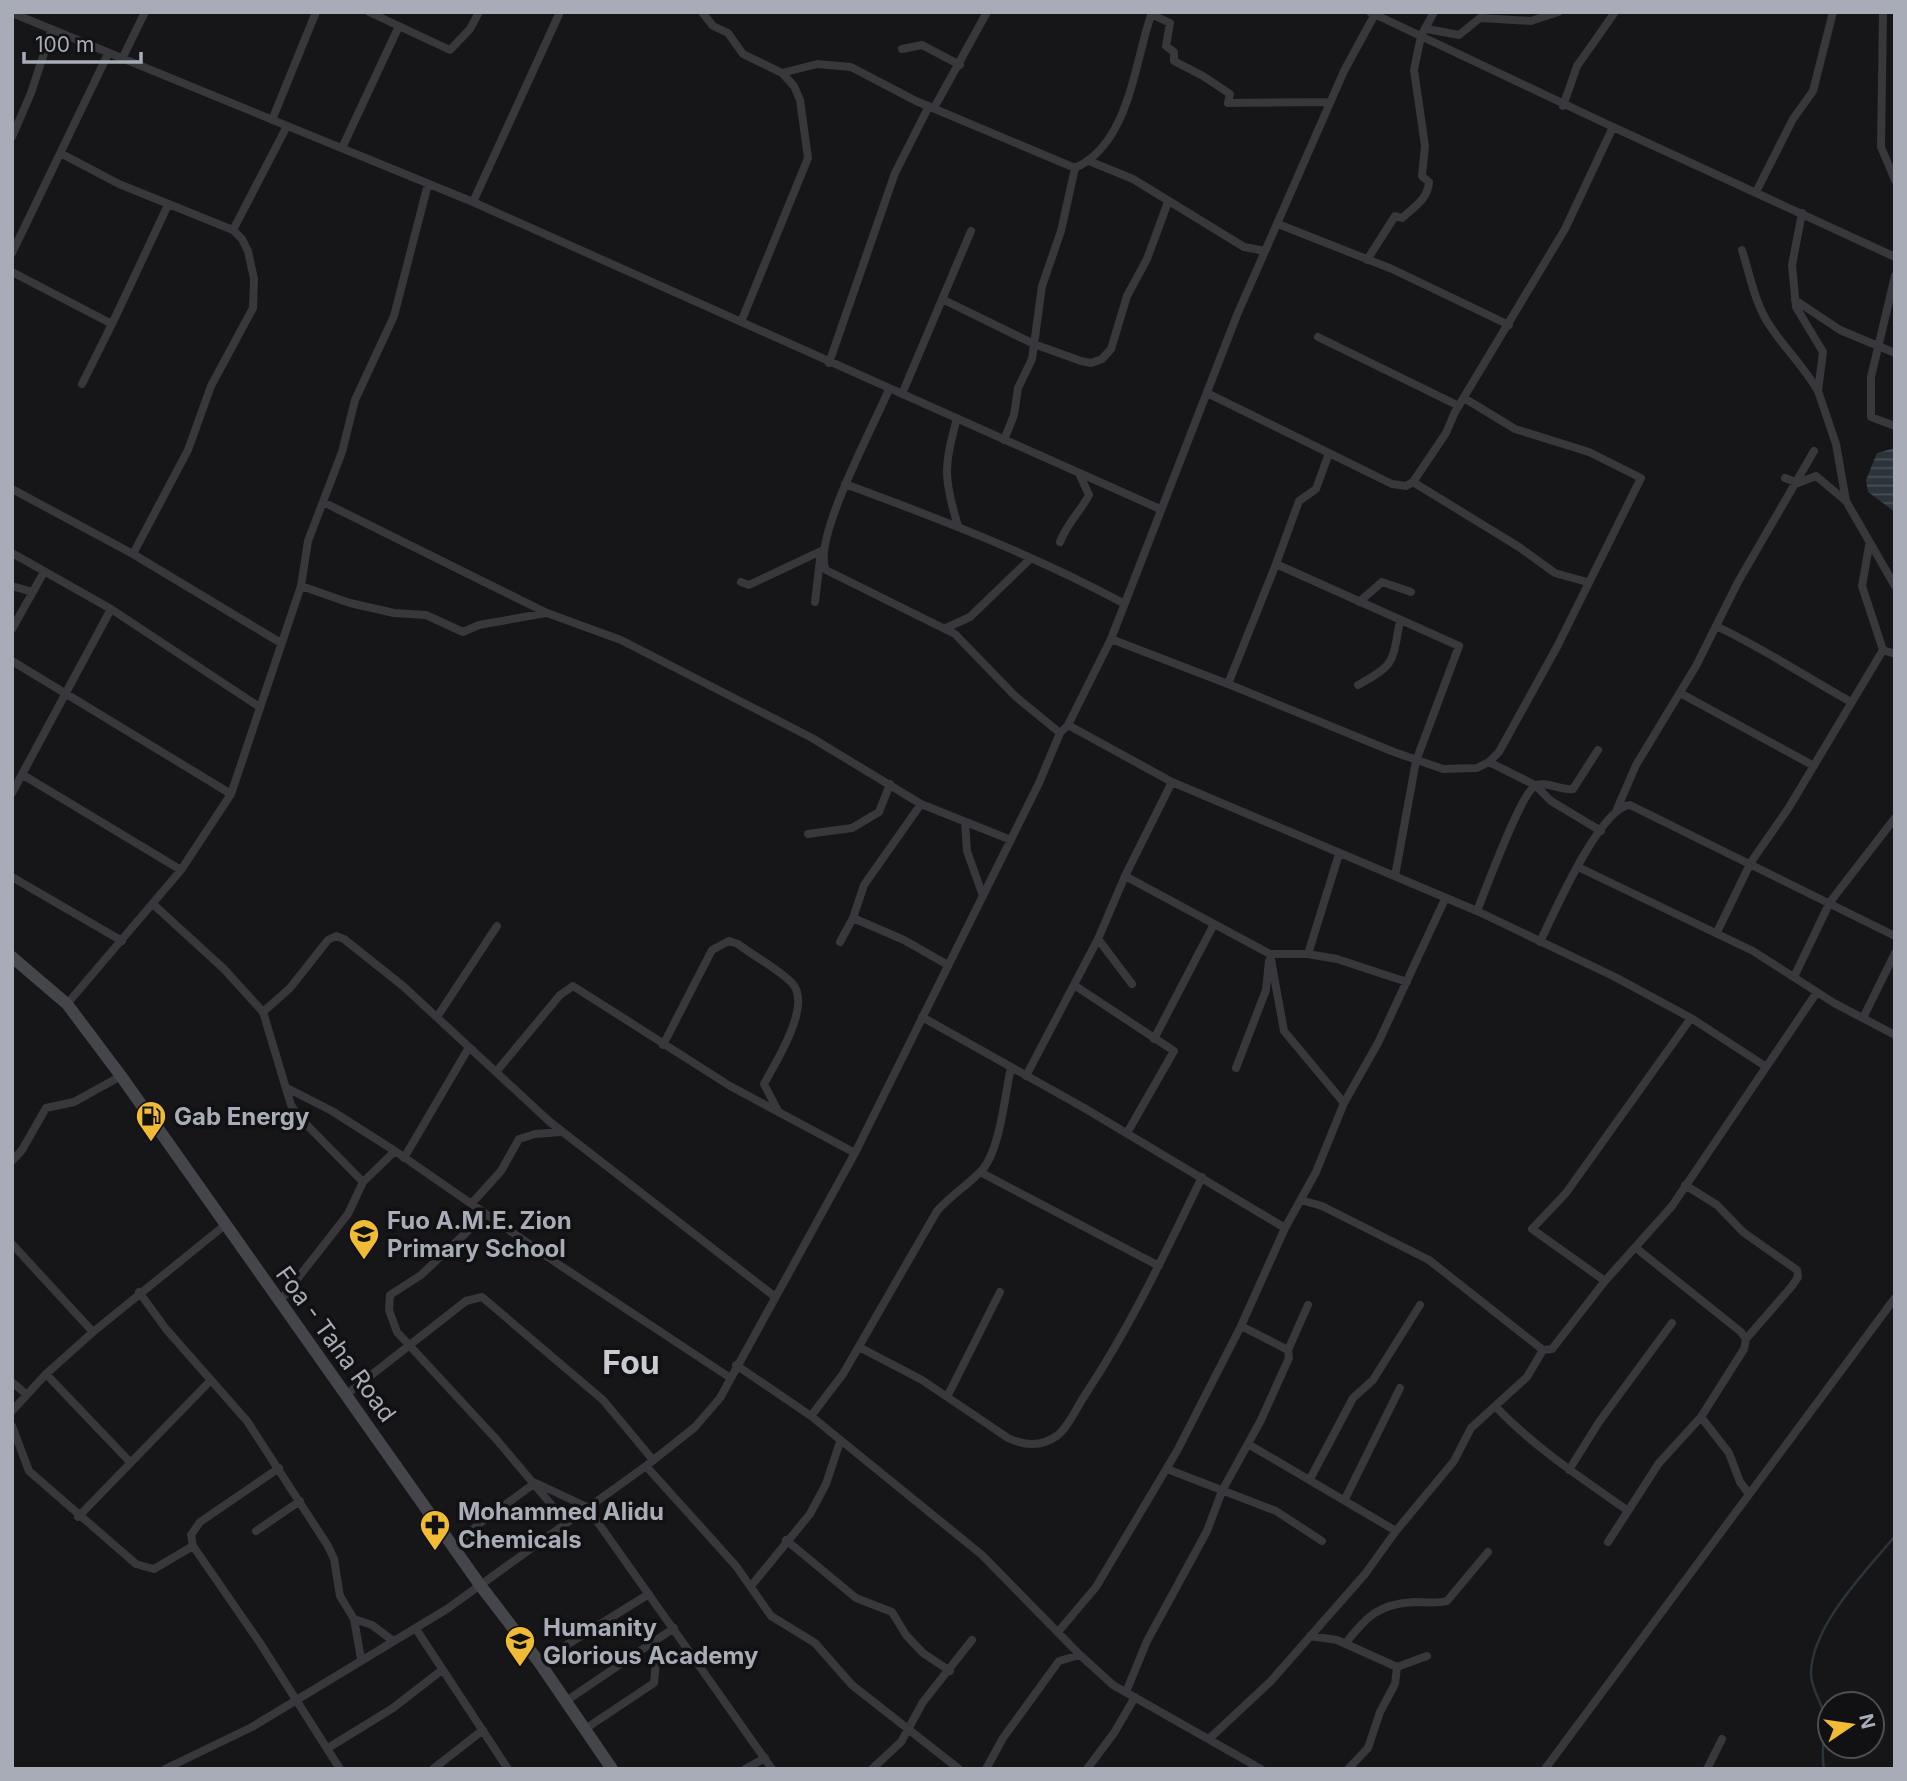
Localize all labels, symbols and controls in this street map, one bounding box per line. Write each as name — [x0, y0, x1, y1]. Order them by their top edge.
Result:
scale bar — [24, 21, 142, 65]
text: 100 m — [35, 32, 94, 57]
fuel station icon: Gab Energy — [134, 1099, 168, 1143]
place label: Gab Energy — [174, 1102, 310, 1131]
place label: Fuo A.M.E. Zion Primary School — [387, 1206, 572, 1263]
school or university icon: Fuo A.M.E. Zion Primary School — [347, 1217, 381, 1261]
street label: Foa - Taha Road — [270, 1260, 402, 1428]
district label: Fou — [602, 1343, 660, 1382]
place label: Mohammed Alidu Chemicals — [458, 1497, 664, 1554]
pharmacy icon: Mohammed Alidu Chemicals — [418, 1508, 452, 1552]
place label: Humanity Glorious Academy — [543, 1613, 759, 1670]
school or university icon: Humanity Glorious Academy — [503, 1624, 537, 1668]
north arrow — [1816, 1690, 1886, 1760]
text: N — [1854, 1712, 1880, 1731]

